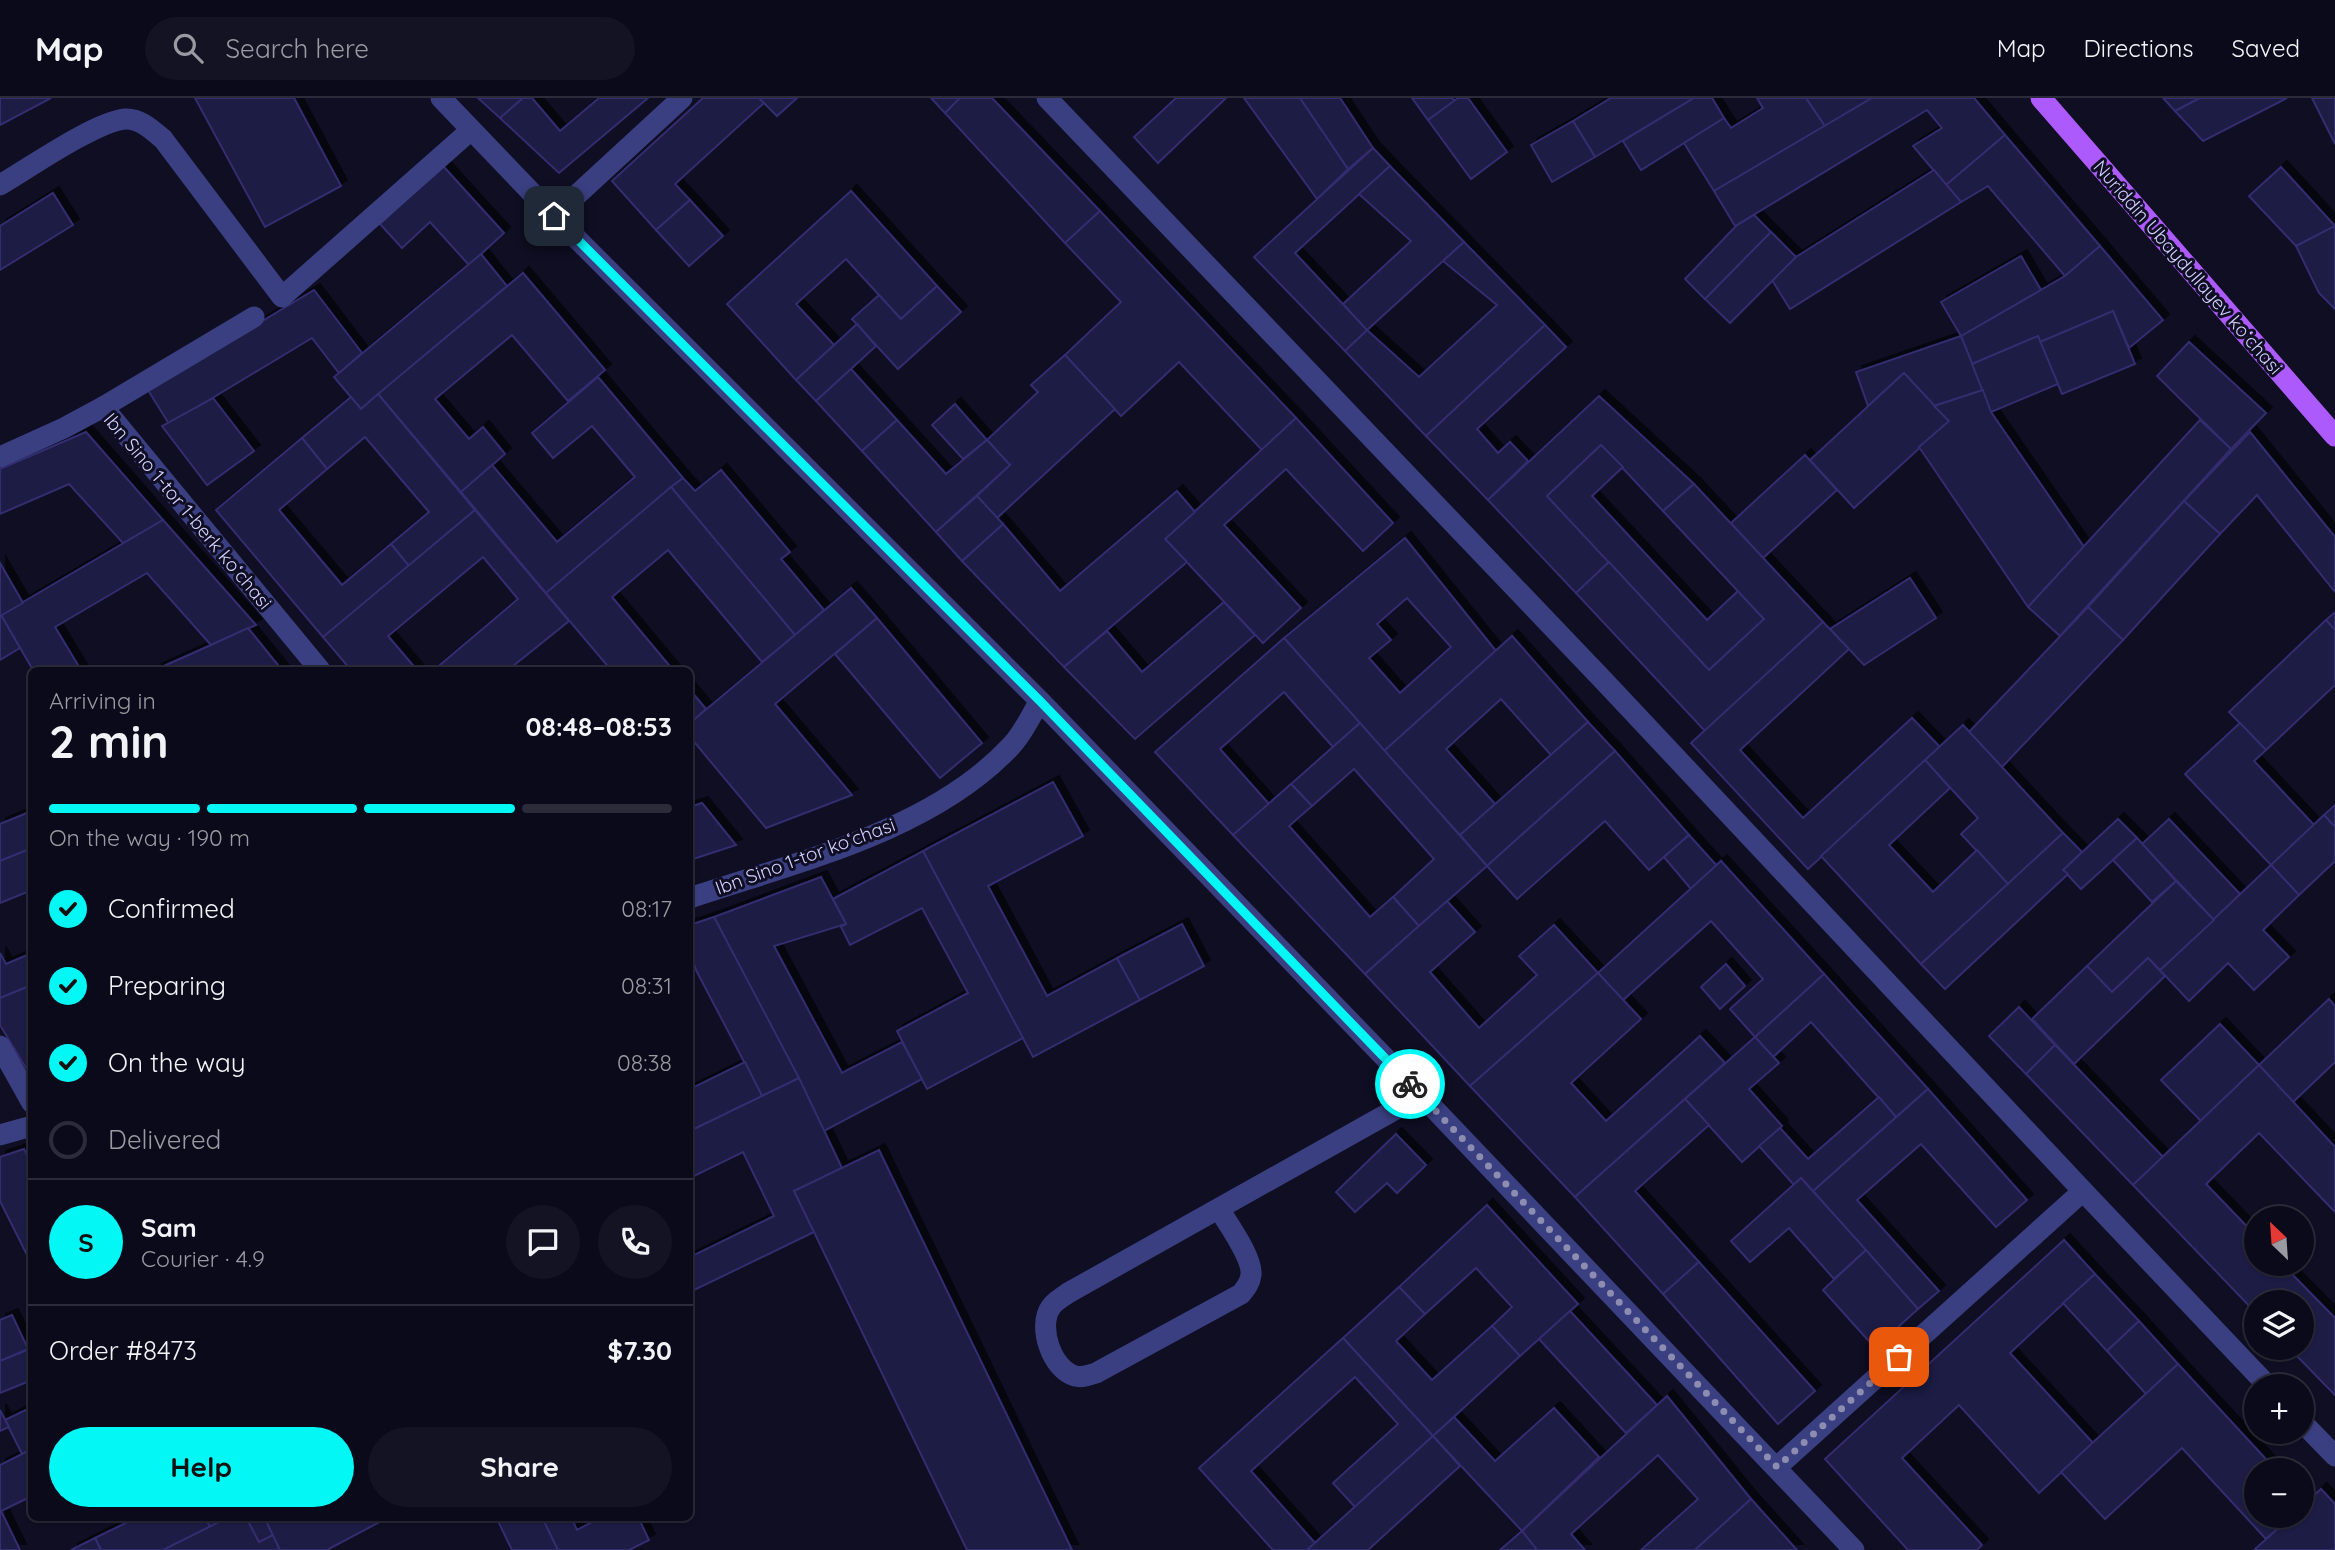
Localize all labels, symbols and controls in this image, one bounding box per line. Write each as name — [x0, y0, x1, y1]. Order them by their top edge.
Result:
search box — [145, 17, 635, 80]
text: Map — [35, 28, 103, 69]
icon: search — [169, 29, 207, 67]
text: Search here — [225, 32, 369, 65]
text: Map — [1997, 33, 2046, 63]
text: Directions — [2084, 33, 2194, 63]
text: Saved — [2232, 33, 2300, 63]
street label: Nuriddin Ubaydullayev koʻchasi — [2088, 155, 2288, 379]
pin — [524, 186, 584, 246]
icon: home — [535, 197, 573, 235]
street label: Ibn Sino 1-tor 1-berk koʻchasi — [99, 408, 277, 614]
text: Arriving in — [49, 686, 156, 715]
text: 08:48–08:53 — [525, 710, 672, 743]
text: 2 min — [49, 712, 169, 770]
street label: Ibn Sino 1-tor koʻchasi — [712, 812, 898, 900]
text: On the way · 190 m — [49, 823, 250, 852]
icon: check — [49, 890, 87, 928]
text: Confirmed — [108, 892, 235, 925]
text: 08:17 — [621, 894, 672, 923]
icon: check — [49, 967, 87, 1005]
text: Preparing — [108, 969, 226, 1002]
text: 08:31 — [621, 971, 672, 1000]
icon: check — [49, 1044, 87, 1082]
text: On the way — [108, 1046, 246, 1079]
text: 08:38 — [617, 1048, 672, 1077]
courier — [1375, 1049, 1445, 1119]
icon: bike — [1391, 1065, 1429, 1103]
text: Delivered — [108, 1123, 221, 1156]
button: chat — [506, 1205, 580, 1279]
button: phone — [598, 1205, 672, 1279]
north arrow — [2244, 1206, 2314, 1276]
map controls — [2244, 1206, 2314, 1528]
text: Sam — [141, 1211, 197, 1244]
text: S — [78, 1226, 94, 1259]
text: Courier · 4.9 — [141, 1244, 265, 1273]
button: layers — [2244, 1290, 2314, 1360]
pin — [1869, 1327, 1929, 1387]
text: Order #8473 — [49, 1334, 197, 1367]
text: $7.30 — [608, 1334, 672, 1367]
icon: bag — [1880, 1338, 1918, 1376]
button: + — [2244, 1374, 2314, 1444]
button: Help — [49, 1427, 354, 1507]
button: Share — [368, 1427, 672, 1507]
button: − — [2244, 1458, 2314, 1528]

